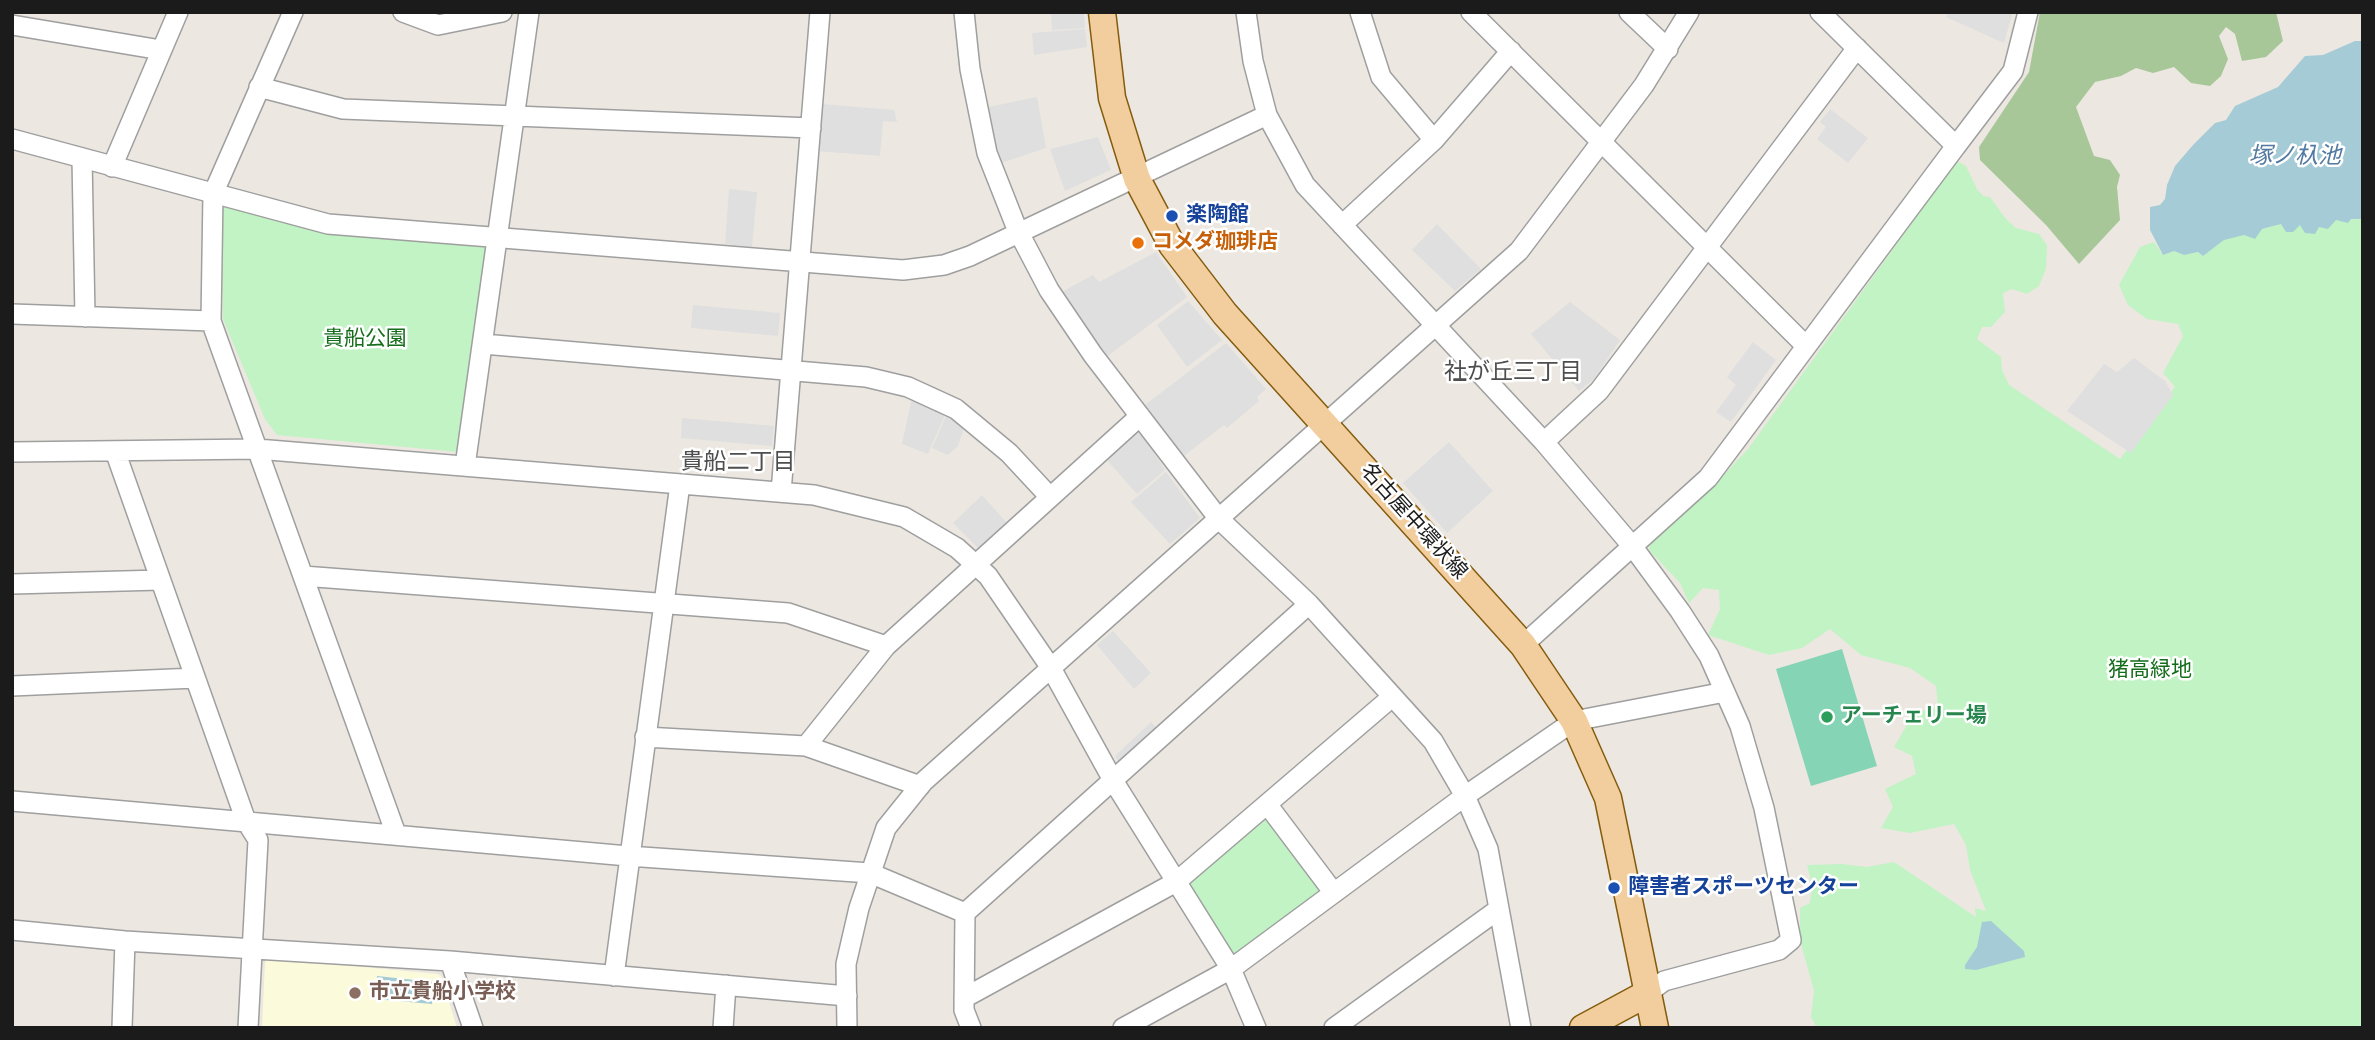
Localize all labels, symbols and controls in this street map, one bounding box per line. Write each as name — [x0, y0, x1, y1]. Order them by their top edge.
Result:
water label: 塚ノ杁池 — [2249, 143, 2341, 171]
place label: 楽陶館 — [1186, 203, 1249, 229]
marker: 楽陶館 — [1164, 208, 1180, 224]
place label: コメダ珈琲店 — [1152, 230, 1278, 256]
marker: コメダ珈琲店 — [1130, 235, 1146, 251]
park label: 貴船公園 — [323, 327, 407, 353]
district label: 社が丘三丁目 — [1444, 359, 1582, 387]
district label: 貴船二丁目 — [681, 449, 795, 477]
street label: 名古屋中環状線 — [1354, 459, 1472, 585]
park label: 猪高緑地 — [2108, 658, 2192, 684]
place label: アーチェリー場 — [1841, 704, 1987, 730]
marker: アーチェリー場 — [1819, 709, 1835, 725]
place label: 障害者スポーツセンター — [1628, 875, 1859, 901]
marker: 障害者スポーツセンター — [1606, 880, 1622, 896]
place label: 市立貴船小学校 — [369, 980, 516, 1006]
marker: 市立貴船小学校 — [347, 985, 363, 1001]

